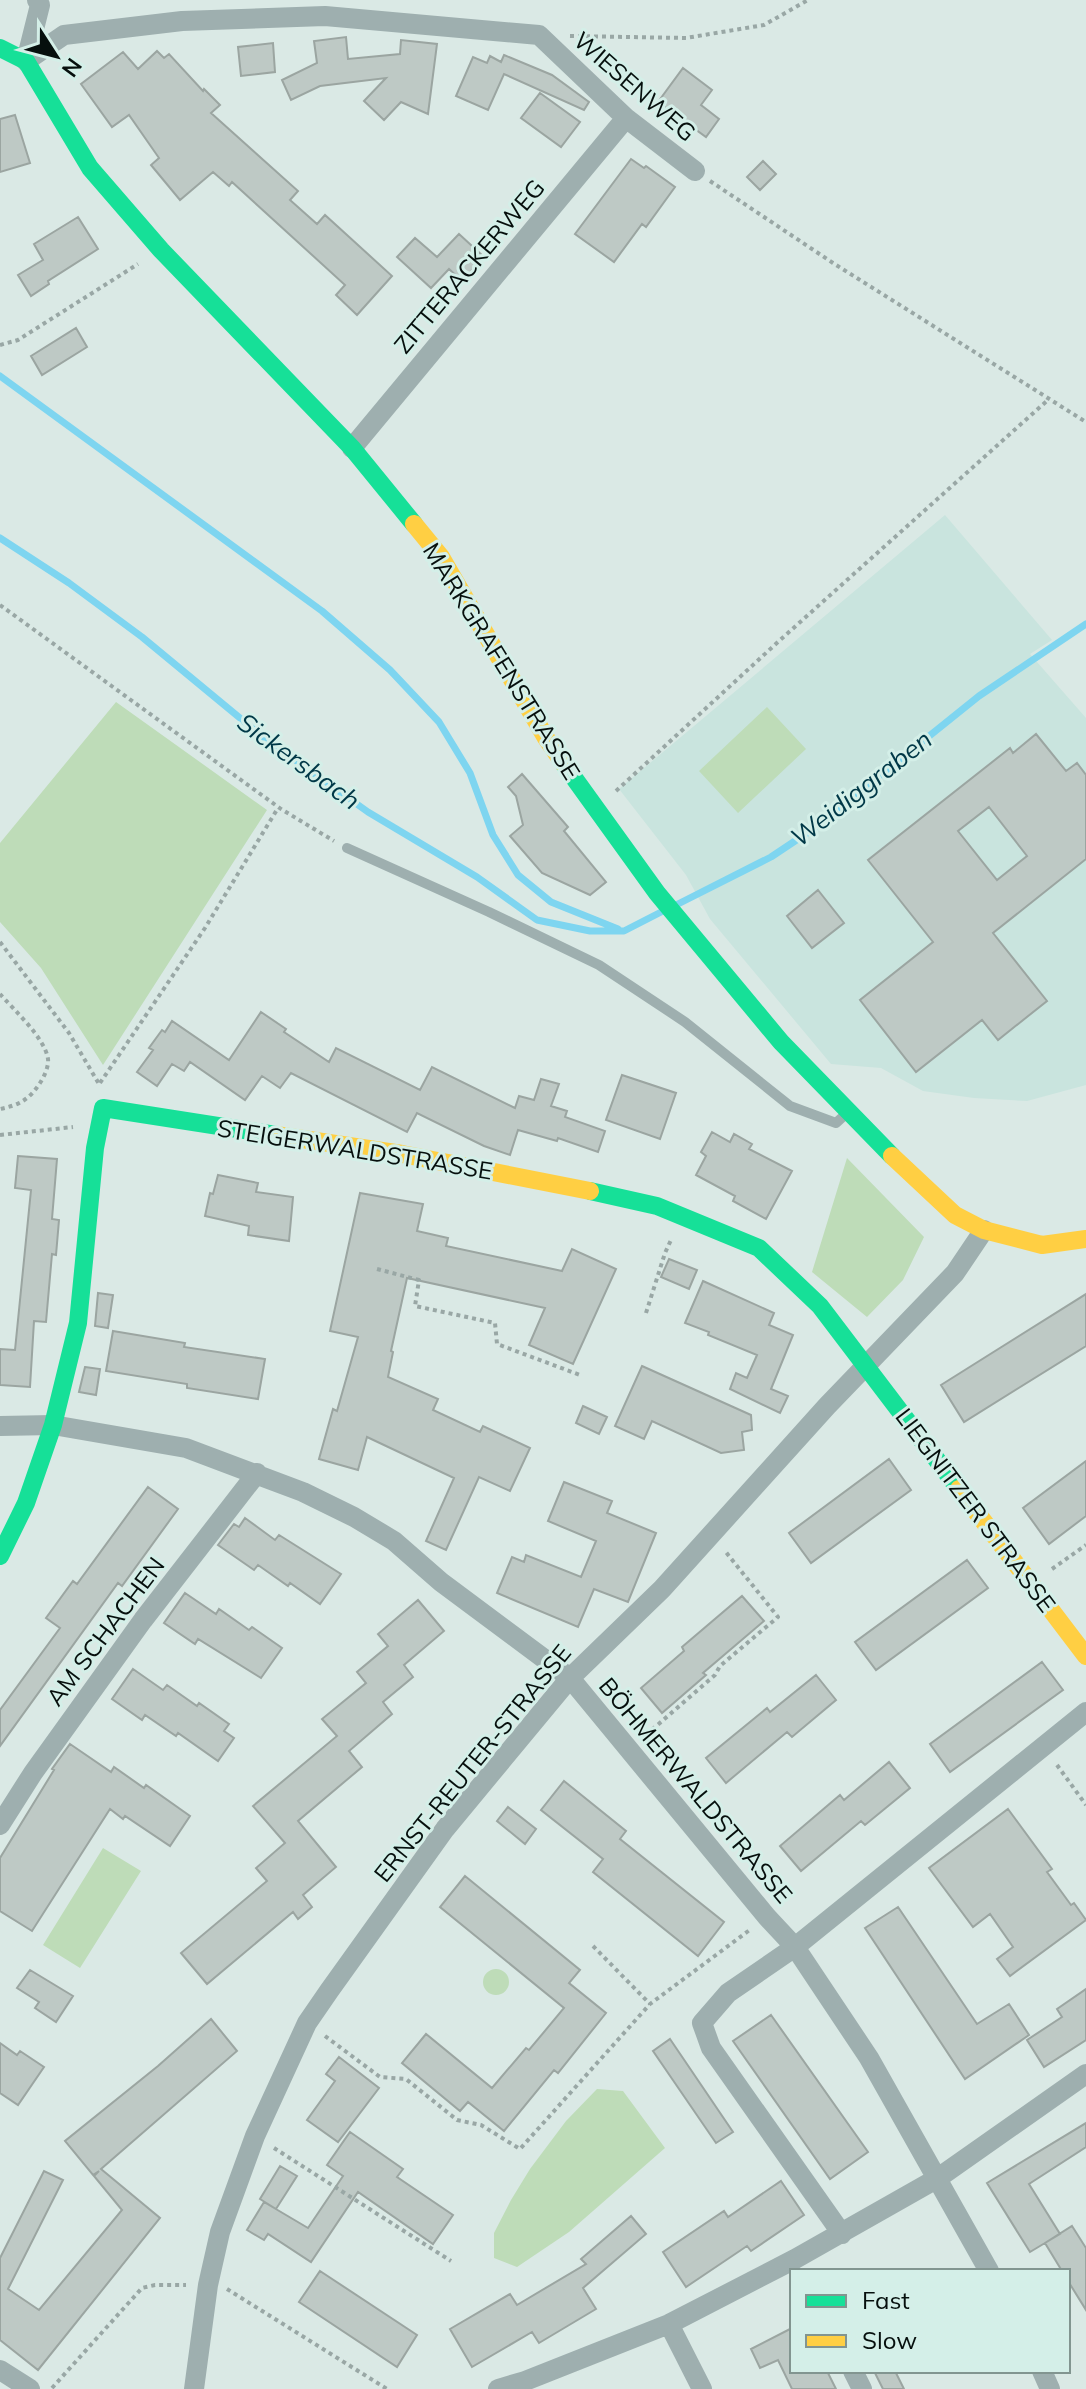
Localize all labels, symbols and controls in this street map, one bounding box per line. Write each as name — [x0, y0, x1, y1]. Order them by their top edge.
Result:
north arrow — [16, 16, 96, 96]
street label: WIESENWEG — [568, 25, 702, 147]
text: N — [56, 53, 88, 83]
street label: ZITTERACKERWEG — [387, 173, 551, 359]
street label: MARKGRAFENSTRASSE — [417, 537, 587, 785]
water label: Sickersbach — [231, 705, 367, 817]
water label: Weidiggraben — [784, 722, 938, 854]
street label: STEIGERWALDSTRASSE — [215, 1112, 495, 1186]
street label: LIEGNITZER STRASSE — [890, 1402, 1062, 1618]
street label: AM SCHACHEN — [39, 1551, 171, 1711]
street label: ERNST-REUTER-STRASSE — [367, 1638, 577, 1888]
street label: BÖHMERWALDSTRASSE — [593, 1671, 799, 1909]
legend — [790, 2269, 1070, 2373]
text: Fast — [862, 2285, 910, 2315]
text: Slow — [862, 2325, 917, 2355]

